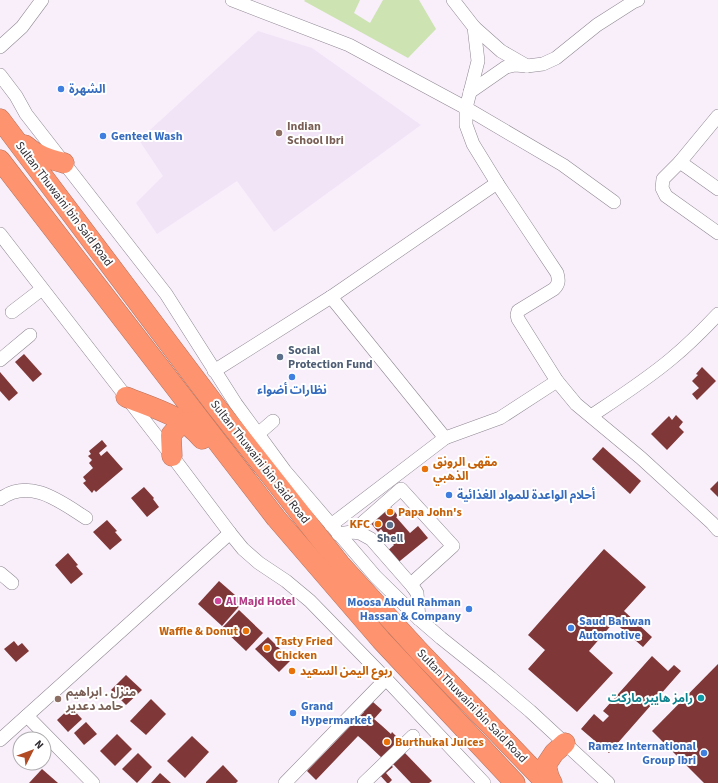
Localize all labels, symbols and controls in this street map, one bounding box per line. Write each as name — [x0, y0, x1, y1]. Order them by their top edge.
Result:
place label: الشهرة — [69, 81, 106, 98]
marker: الشهرة — [56, 84, 66, 94]
place label: Indian School Ibri — [287, 118, 344, 149]
place label: Genteel Wash — [111, 128, 183, 145]
marker: Indian School Ibri — [274, 128, 284, 138]
marker: Genteel Wash — [98, 131, 108, 141]
street label: Sultan Thuwaini bin Said Road — [11, 138, 117, 270]
place label: Social Protection Fund — [288, 342, 373, 373]
marker: Social Protection Fund — [275, 352, 285, 362]
marker: نظارات أضواء — [287, 372, 297, 382]
place label: نظارات أضواء — [257, 382, 327, 399]
street label: Sultan Thuwaini bin Said Road — [206, 397, 314, 527]
place label: مقهى الرونق الذهبي — [433, 454, 497, 485]
marker: مقهى الرونق الذهبي — [420, 464, 430, 474]
place label: أحلام الواعدة للمواد الغذائية — [457, 487, 595, 504]
marker: أحلام الواعدة للمواد الغذائية — [444, 490, 454, 500]
place label: Papa John's — [398, 504, 462, 521]
marker: Papa John's — [385, 507, 395, 517]
place label: KFC — [349, 516, 370, 533]
marker: KFC — [373, 519, 383, 529]
marker: Shell — [385, 520, 395, 530]
place label: Shell — [377, 530, 404, 547]
place label: Al Majd Hotel — [225, 593, 296, 610]
place label: Moosa Abdul Rahman Hassan & Company — [347, 594, 462, 625]
marker: Al Majd Hotel — [213, 596, 223, 606]
marker: Moosa Abdul Rahman Hassan & Company — [464, 604, 474, 614]
place label: Saud Bahwan Automotive — [578, 613, 651, 644]
place label: Waffle & Donut — [159, 623, 238, 640]
marker: Saud Bahwan Automotive — [566, 623, 576, 633]
marker: Waffle & Donut — [241, 626, 251, 636]
place label: Tasty Fried Chicken — [275, 633, 333, 664]
marker: Tasty Fried Chicken — [262, 643, 272, 653]
street label: Sultan Thuwaini bin Said Road — [413, 645, 531, 767]
place label: ربوع اليمن السعيد — [300, 663, 393, 680]
marker: ربوع اليمن السعيد — [287, 666, 297, 676]
place label: منزل . ابراهيم حامد دعدير — [65, 684, 136, 715]
place label: رامز هايبر ماركت — [608, 690, 693, 707]
marker: رامز هايبر ماركت — [696, 693, 706, 703]
marker: منزل . ابراهيم حامد دعدير — [53, 694, 63, 704]
place label: Grand Hypermarket — [301, 698, 372, 729]
marker: Grand Hypermarket — [288, 708, 298, 718]
north arrow — [12, 731, 52, 771]
place label: Burthukal Juices — [395, 734, 484, 751]
text: N — [31, 737, 47, 752]
marker: Burthukal Juices — [382, 737, 392, 747]
place label: Ramez International Group Ibri — [588, 738, 697, 769]
marker: Ramez International Group Ibri — [699, 748, 709, 758]

